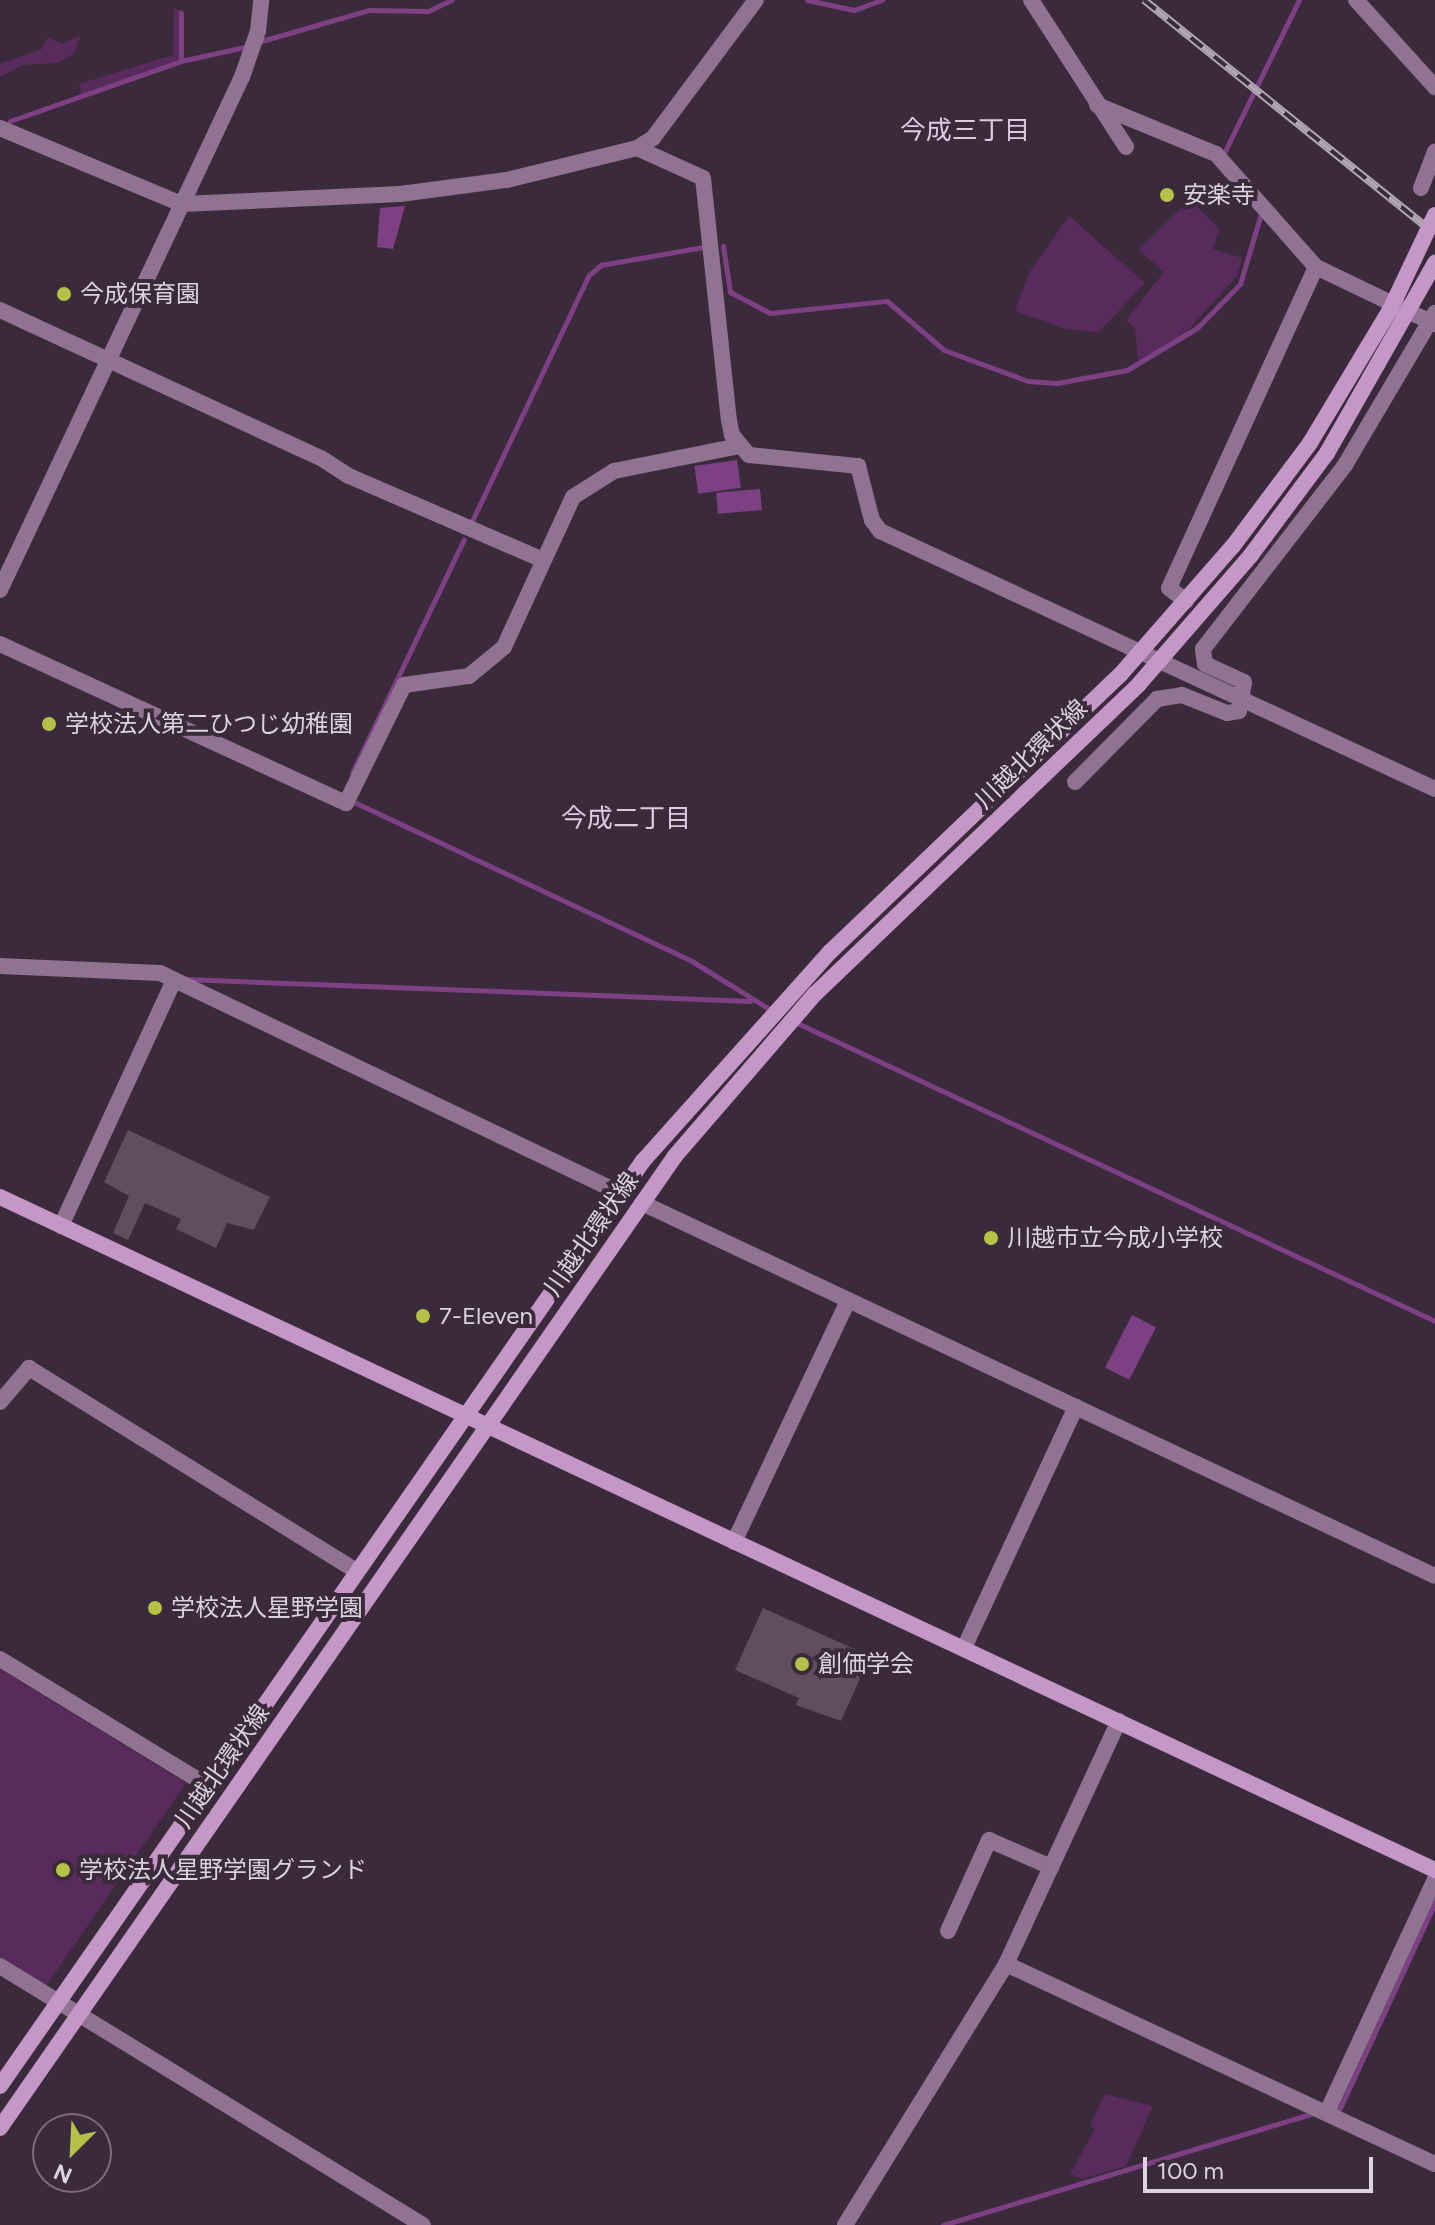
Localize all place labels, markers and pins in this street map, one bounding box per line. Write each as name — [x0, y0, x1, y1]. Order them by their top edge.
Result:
place label: 安楽寺 — [1183, 181, 1255, 209]
marker: 安楽寺 — [1158, 186, 1176, 204]
place label: 今成保育園 — [80, 280, 200, 308]
marker: 今成保育園 — [55, 285, 73, 303]
place label: 学校法人第二ひつじ幼稚園 — [65, 710, 353, 738]
marker: 学校法人第二ひつじ幼稚園 — [40, 715, 58, 733]
place label: 川越市立今成小学校 — [1007, 1224, 1223, 1252]
marker: 川越市立今成小学校 — [982, 1229, 1000, 1247]
place label: 7-Eleven — [439, 1302, 533, 1330]
marker: 7-Eleven — [414, 1307, 432, 1325]
place label: 学校法人星野学園 — [171, 1594, 363, 1622]
marker: 学校法人星野学園 — [146, 1599, 164, 1617]
place label: 創価学会 — [818, 1650, 914, 1678]
marker: 創価学会 — [793, 1655, 811, 1673]
place label: 学校法人星野学園グランド — [79, 1856, 367, 1884]
marker: 学校法人星野学園グランド — [54, 1861, 72, 1879]

